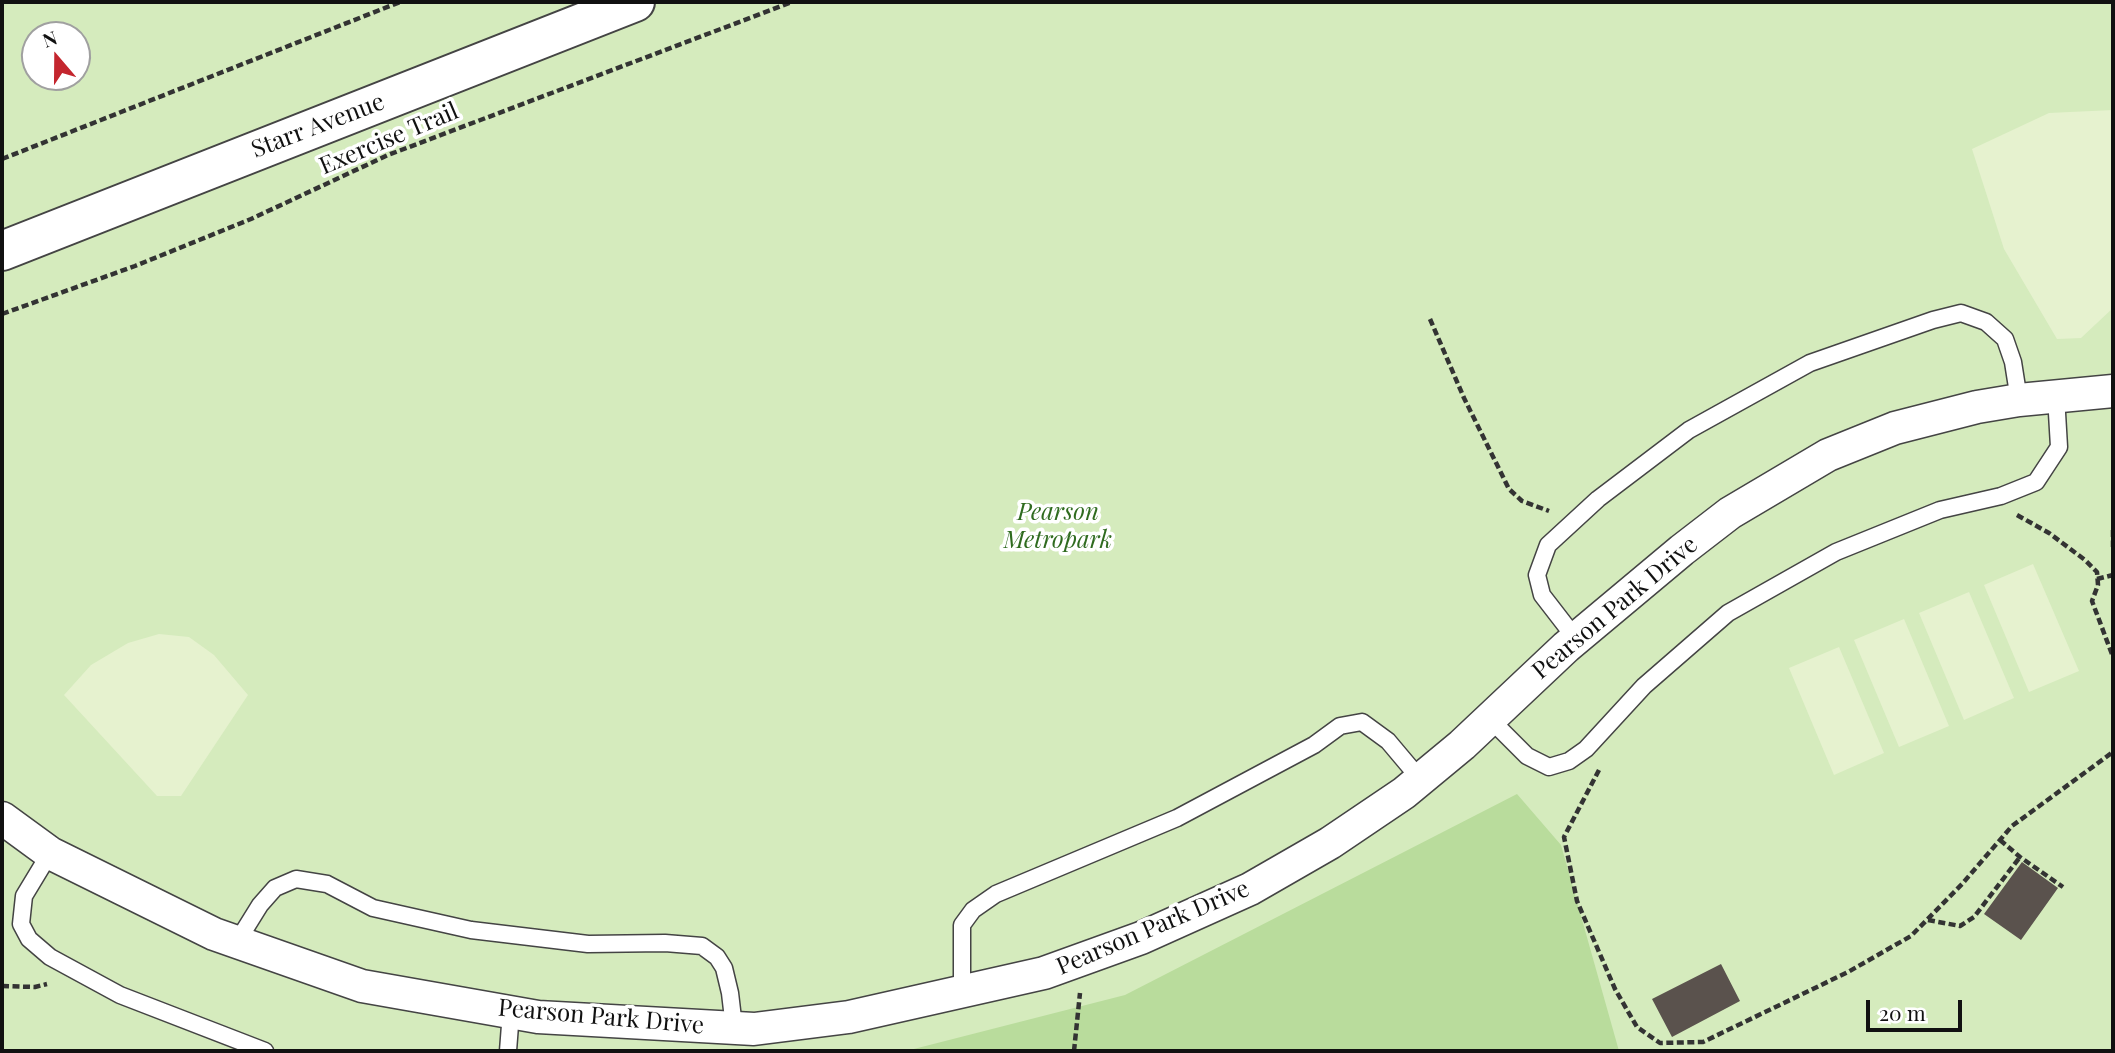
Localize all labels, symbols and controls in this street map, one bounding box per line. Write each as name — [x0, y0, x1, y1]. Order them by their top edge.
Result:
north arrow — [21, 21, 91, 91]
text: N — [39, 24, 60, 53]
street label: Starr Avenue — [248, 87, 388, 165]
street label: Exercise Trail — [315, 97, 463, 181]
park label: Pearson Metropark — [1004, 499, 1112, 555]
street label: Pearson Park Drive — [1527, 531, 1703, 685]
street label: Pearson Park Drive — [1052, 874, 1254, 982]
scale bar — [1870, 986, 1966, 1030]
street label: Pearson Park Drive — [497, 994, 705, 1040]
text: 20 m — [1879, 998, 1926, 1026]

